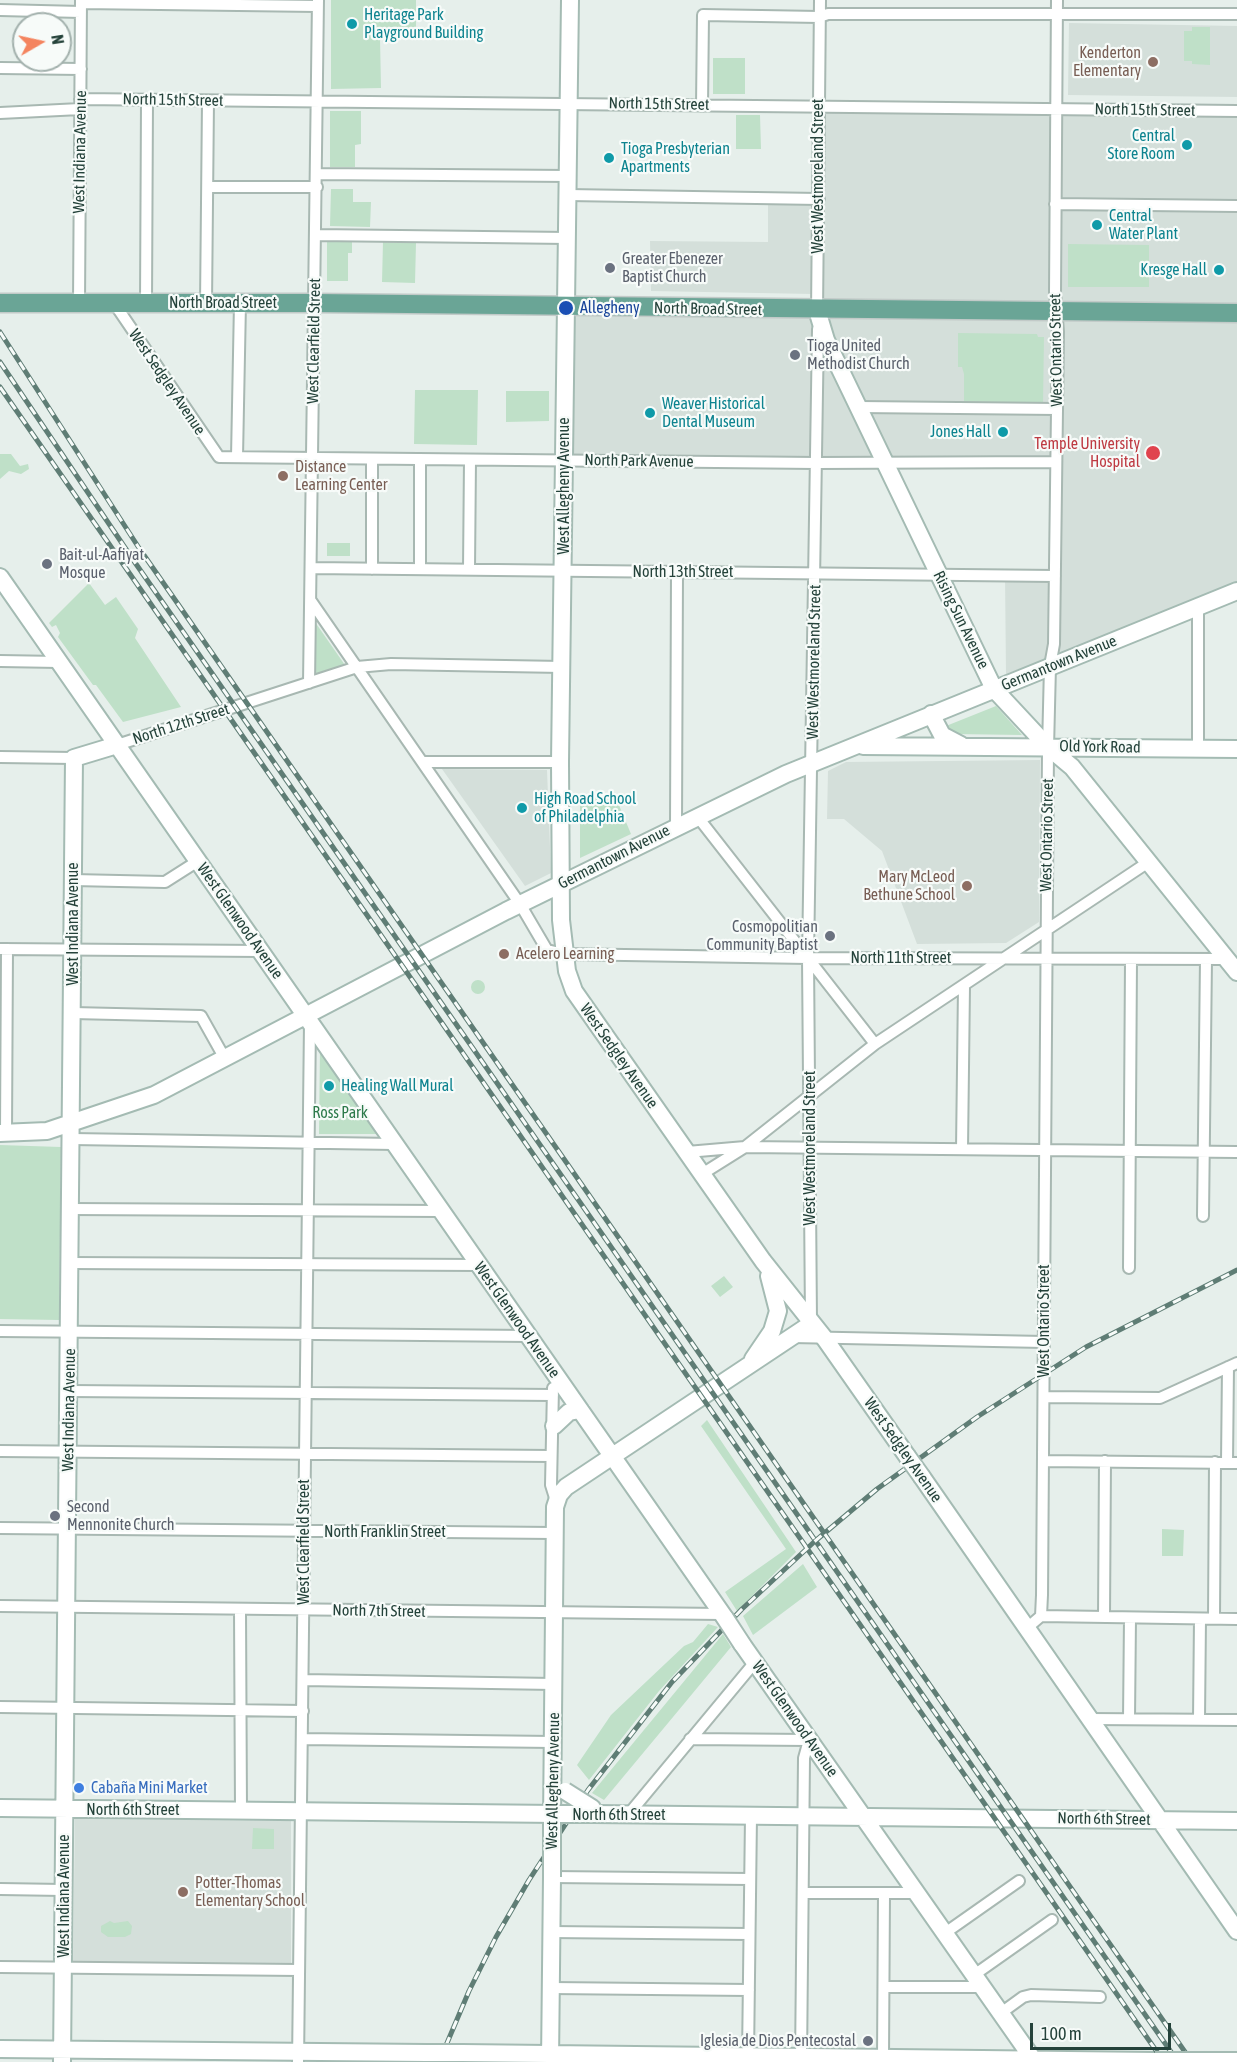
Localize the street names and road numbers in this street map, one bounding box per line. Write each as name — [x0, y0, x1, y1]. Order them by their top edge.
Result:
street label: West Indiana Avenue — [69, 90, 91, 214]
street label: North 15th Street — [122, 90, 224, 110]
street label: North 15th Street — [608, 94, 710, 114]
street label: West Westmoreland Street — [808, 99, 828, 253]
street label: North 15th Street — [1094, 100, 1196, 120]
street label: West Clearfield Street — [303, 278, 325, 404]
street label: North Broad Street — [169, 293, 277, 313]
street label: West Ontario Street — [1045, 293, 1067, 407]
street label: North Broad Street — [654, 298, 762, 320]
street label: West Sedgley Avenue — [125, 325, 209, 439]
street label: West Allegheny Avenue — [554, 418, 574, 554]
street label: North Park Avenue — [584, 450, 694, 472]
street label: North 13th Street — [633, 562, 733, 582]
street label: Rising Sun Avenue — [929, 568, 993, 672]
street label: West Westmoreland Street — [803, 584, 825, 740]
street label: Germantown Avenue — [998, 631, 1120, 695]
street label: North 12th Street — [130, 699, 232, 749]
street label: Old York Road — [1059, 737, 1141, 757]
street label: West Ontario Street — [1036, 778, 1058, 892]
street label: Germantown Avenue — [555, 821, 673, 893]
street label: West Glenwood Avenue — [193, 859, 287, 983]
street label: West Indiana Avenue — [63, 862, 83, 986]
street label: North 11th Street — [851, 948, 951, 968]
street label: West Sedgley Avenue — [576, 1000, 662, 1112]
street label: West Westmoreland Street — [800, 1071, 820, 1225]
street label: West Glenwood Avenue — [470, 1258, 564, 1382]
street label: West Ontario Street — [1034, 1264, 1054, 1378]
street label: West Indiana Avenue — [58, 1348, 80, 1472]
street label: West Sedgley Avenue — [860, 1394, 946, 1506]
street label: West Clearfield Street — [294, 1479, 314, 1605]
street label: North Franklin Street — [324, 1522, 446, 1542]
street label: North 7th Street — [332, 1601, 426, 1621]
street label: West Glenwood Avenue — [748, 1657, 842, 1781]
street label: West Allegheny Avenue — [542, 1712, 564, 1850]
street label: North 6th Street — [86, 1800, 180, 1820]
street label: North 6th Street — [572, 1805, 666, 1825]
street label: North 6th Street — [1057, 1809, 1151, 1829]
street label: West Indiana Avenue — [54, 1834, 74, 1958]

